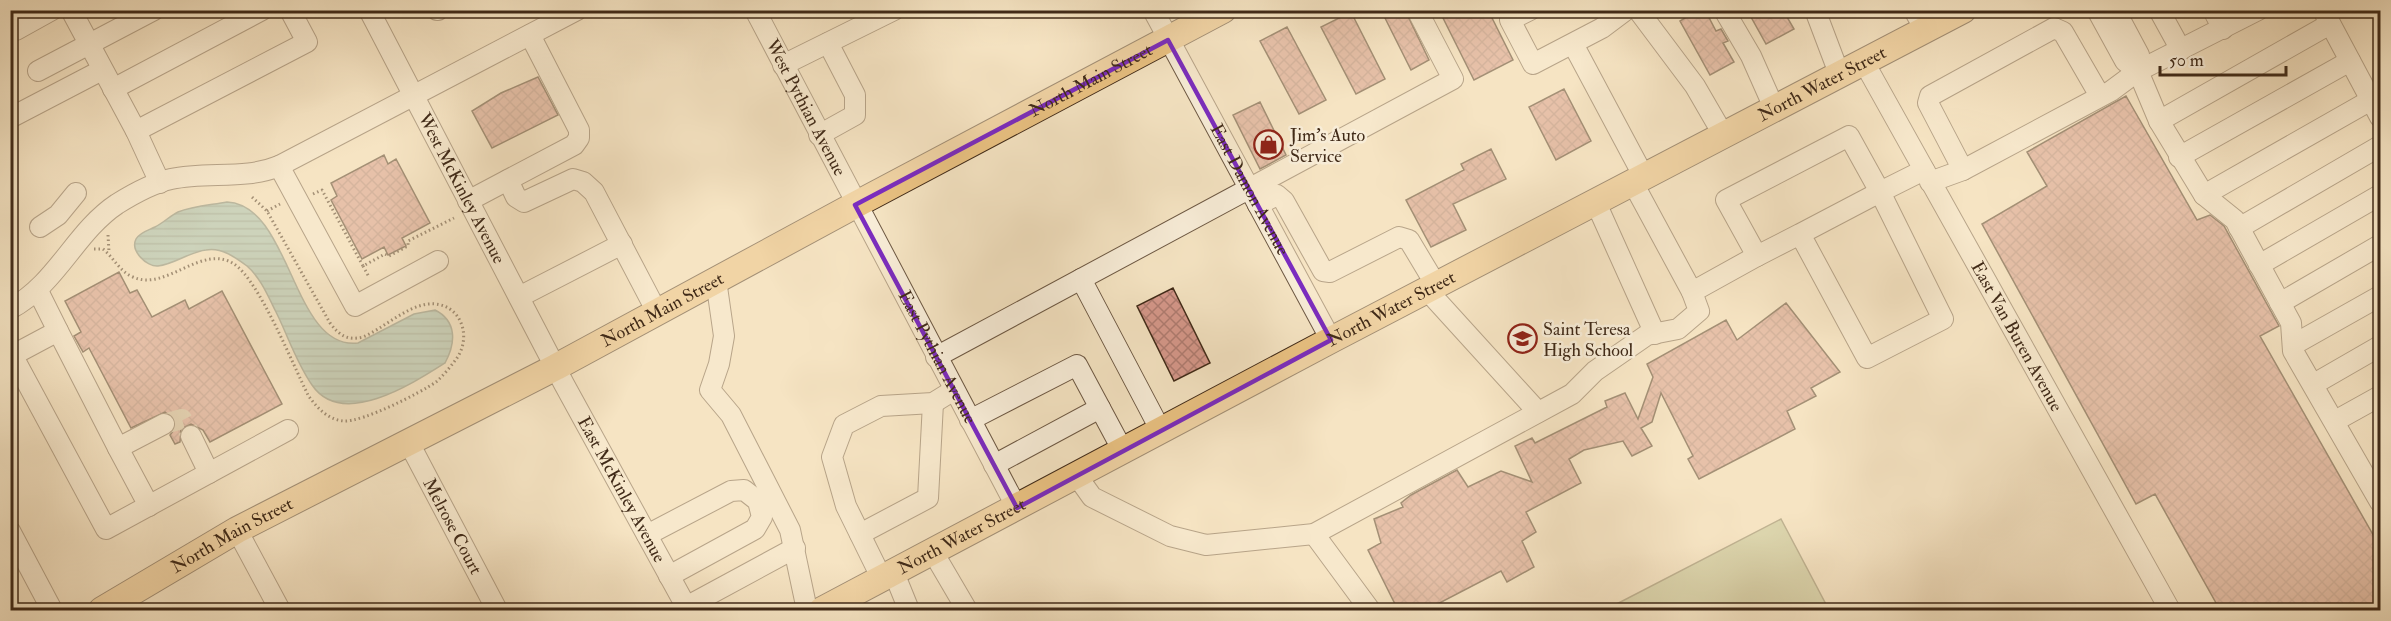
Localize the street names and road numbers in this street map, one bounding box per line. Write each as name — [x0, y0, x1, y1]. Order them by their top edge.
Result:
street label: West Pythian Avenue — [760, 34, 851, 180]
street label: North Main Street — [1025, 38, 1157, 123]
street label: North Water Street — [1754, 41, 1890, 127]
street label: West McKinley Avenue — [412, 108, 510, 268]
street label: East Damon Avenue — [1205, 120, 1294, 260]
street label: East Van Buren Avenue — [1966, 257, 2068, 416]
street label: North Water Street — [1323, 266, 1460, 352]
street label: North Main Street — [597, 267, 728, 352]
street label: East Pythian Avenue — [893, 287, 982, 428]
street label: East McKinley Avenue — [572, 413, 671, 567]
street label: Melrose Court — [418, 474, 487, 579]
street label: North Main Street — [167, 492, 297, 579]
street label: North Water Street — [894, 493, 1030, 580]

